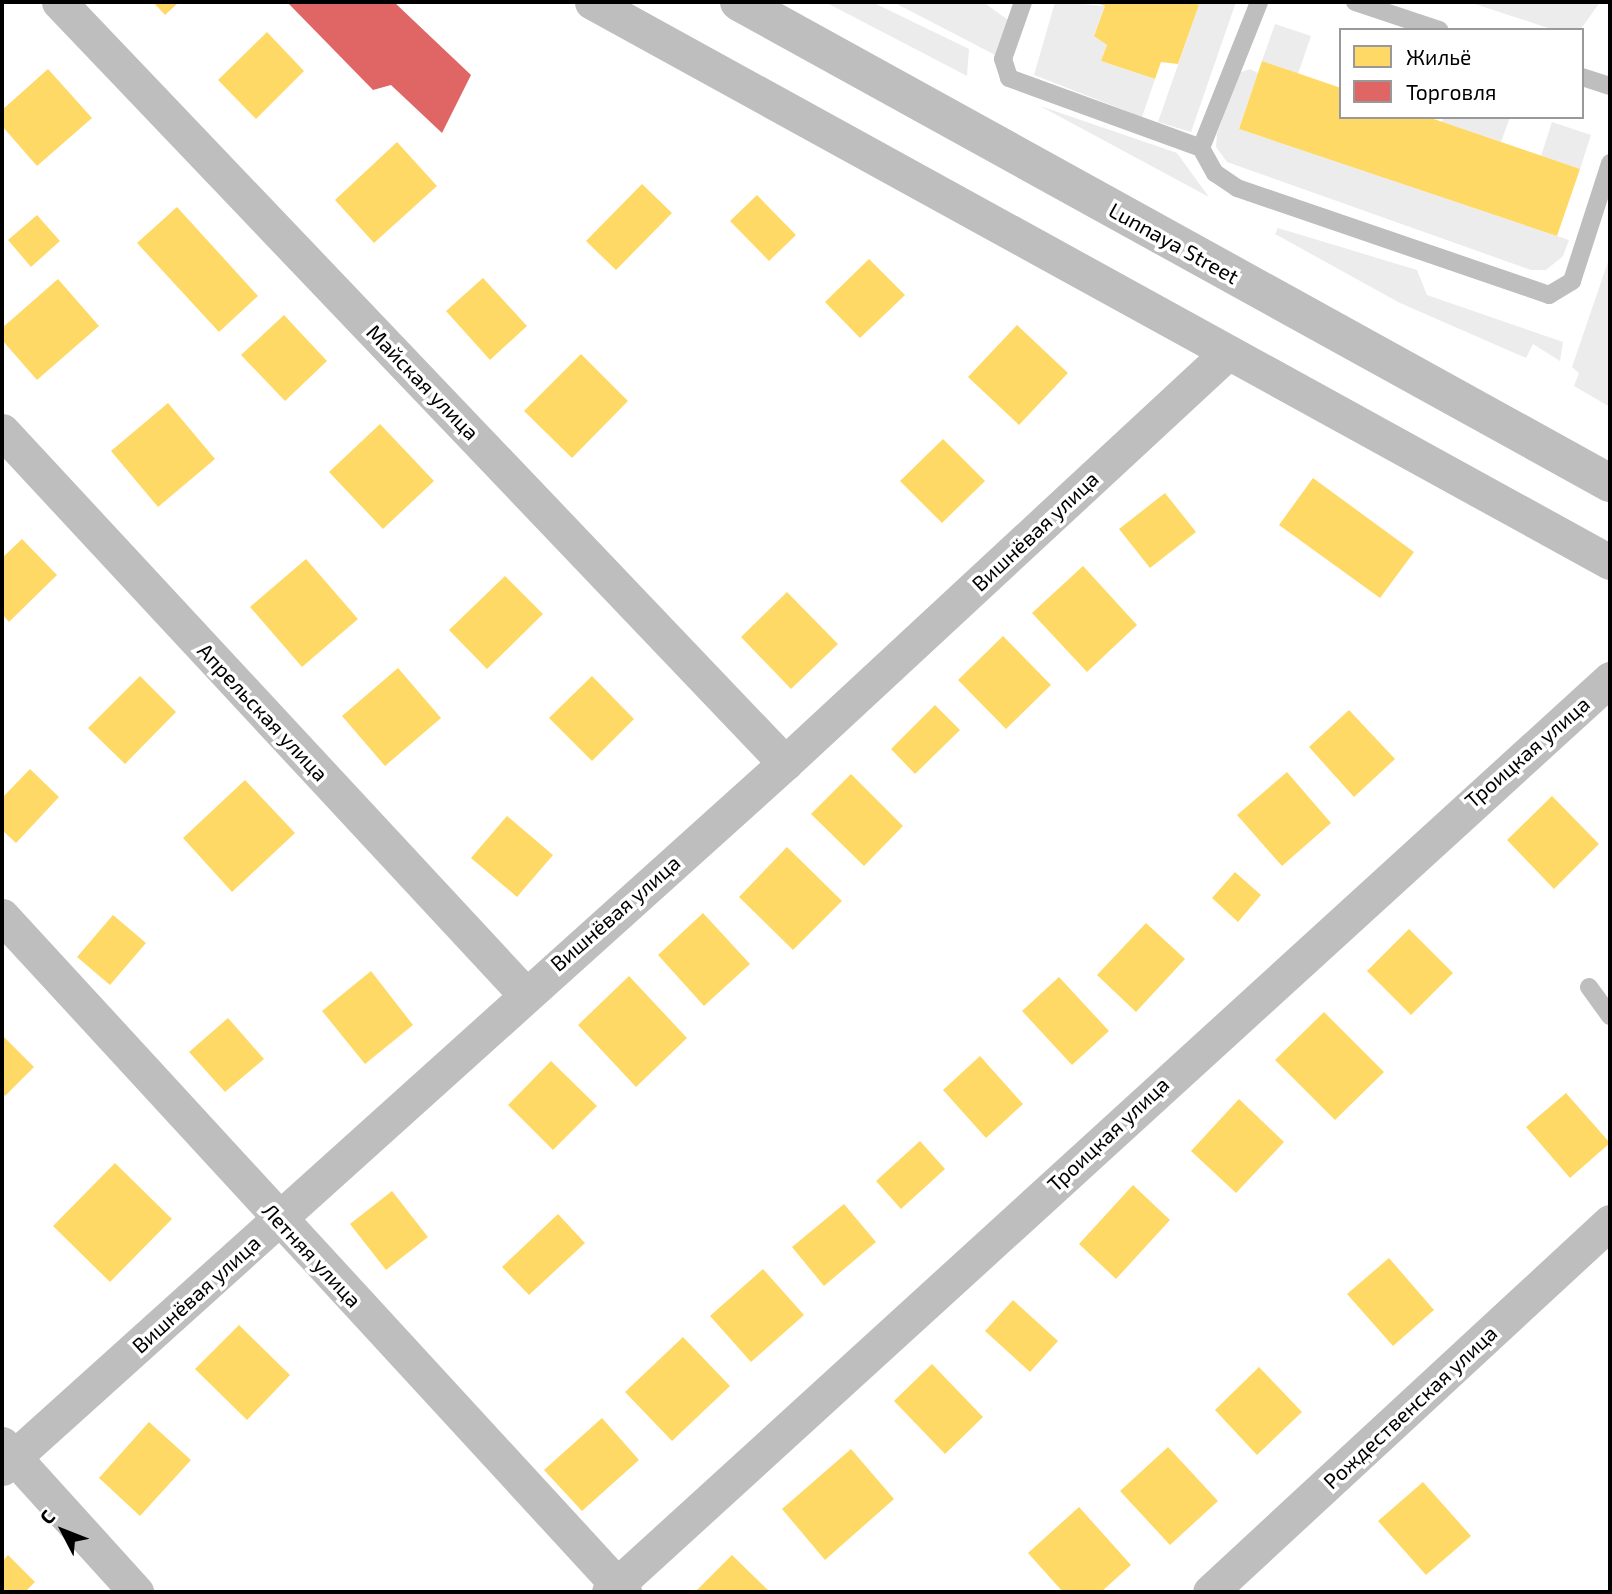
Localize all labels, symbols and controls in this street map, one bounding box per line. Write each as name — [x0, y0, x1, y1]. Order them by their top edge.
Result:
legend — [1339, 28, 1584, 119]
text: Жильё — [1406, 44, 1471, 69]
text: Торговля — [1406, 79, 1496, 104]
street label: Lunnaya Street — [1105, 197, 1243, 289]
street label: Майская улица — [362, 319, 484, 445]
street label: Вишнёвая улица — [967, 466, 1103, 596]
street label: Апрельская улица — [193, 638, 333, 786]
street label: Троицкая улица — [1459, 691, 1595, 813]
street label: Вишнёвая улица — [545, 850, 685, 976]
street label: Троицкая улица — [1042, 1071, 1174, 1197]
street label: Летняя улица — [257, 1198, 367, 1312]
street label: Вишнёвая улица — [127, 1230, 265, 1358]
street label: Рождественская улица — [1318, 1320, 1502, 1494]
north arrow — [28, 1496, 98, 1566]
text: С — [35, 1505, 59, 1528]

